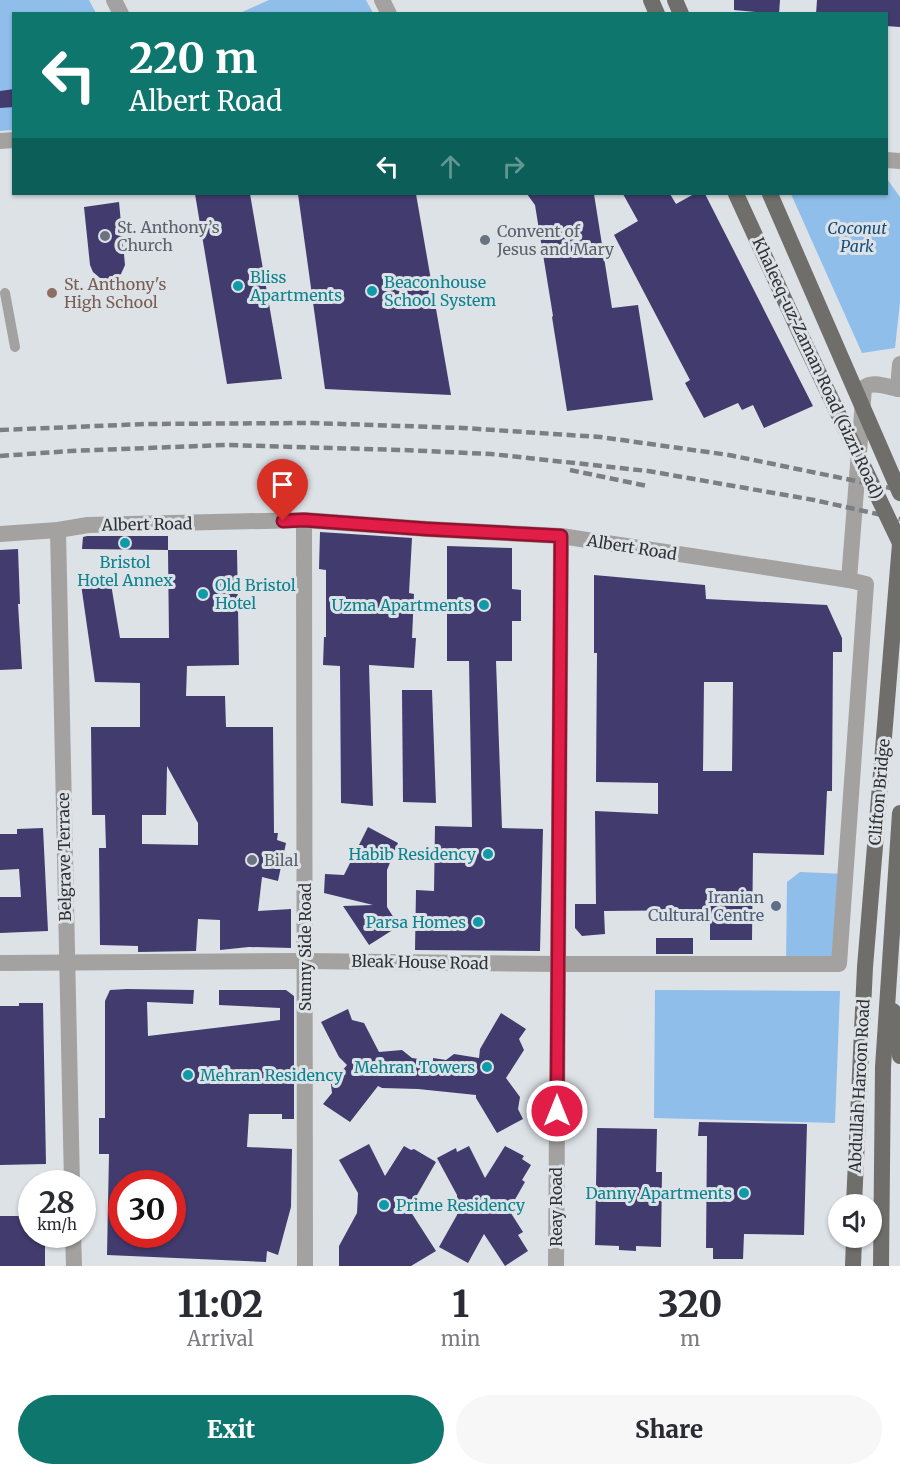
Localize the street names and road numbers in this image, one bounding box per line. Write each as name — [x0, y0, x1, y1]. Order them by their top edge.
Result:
street label: Khaleeq-uz-Zaman Road (Gizri Road) — [748, 234, 888, 502]
street label: Albert Road — [100, 513, 193, 535]
street label: Albert Road — [585, 530, 679, 564]
street label: Clifton Bridge — [864, 738, 894, 846]
street label: Belgrave Terrace — [53, 792, 75, 922]
street label: Sunny Side Road — [295, 882, 315, 1011]
street label: Bleak House Road — [351, 951, 489, 973]
street label: Abdullah Haroon Road — [844, 998, 874, 1174]
street label: Reay Road — [546, 1167, 566, 1247]

